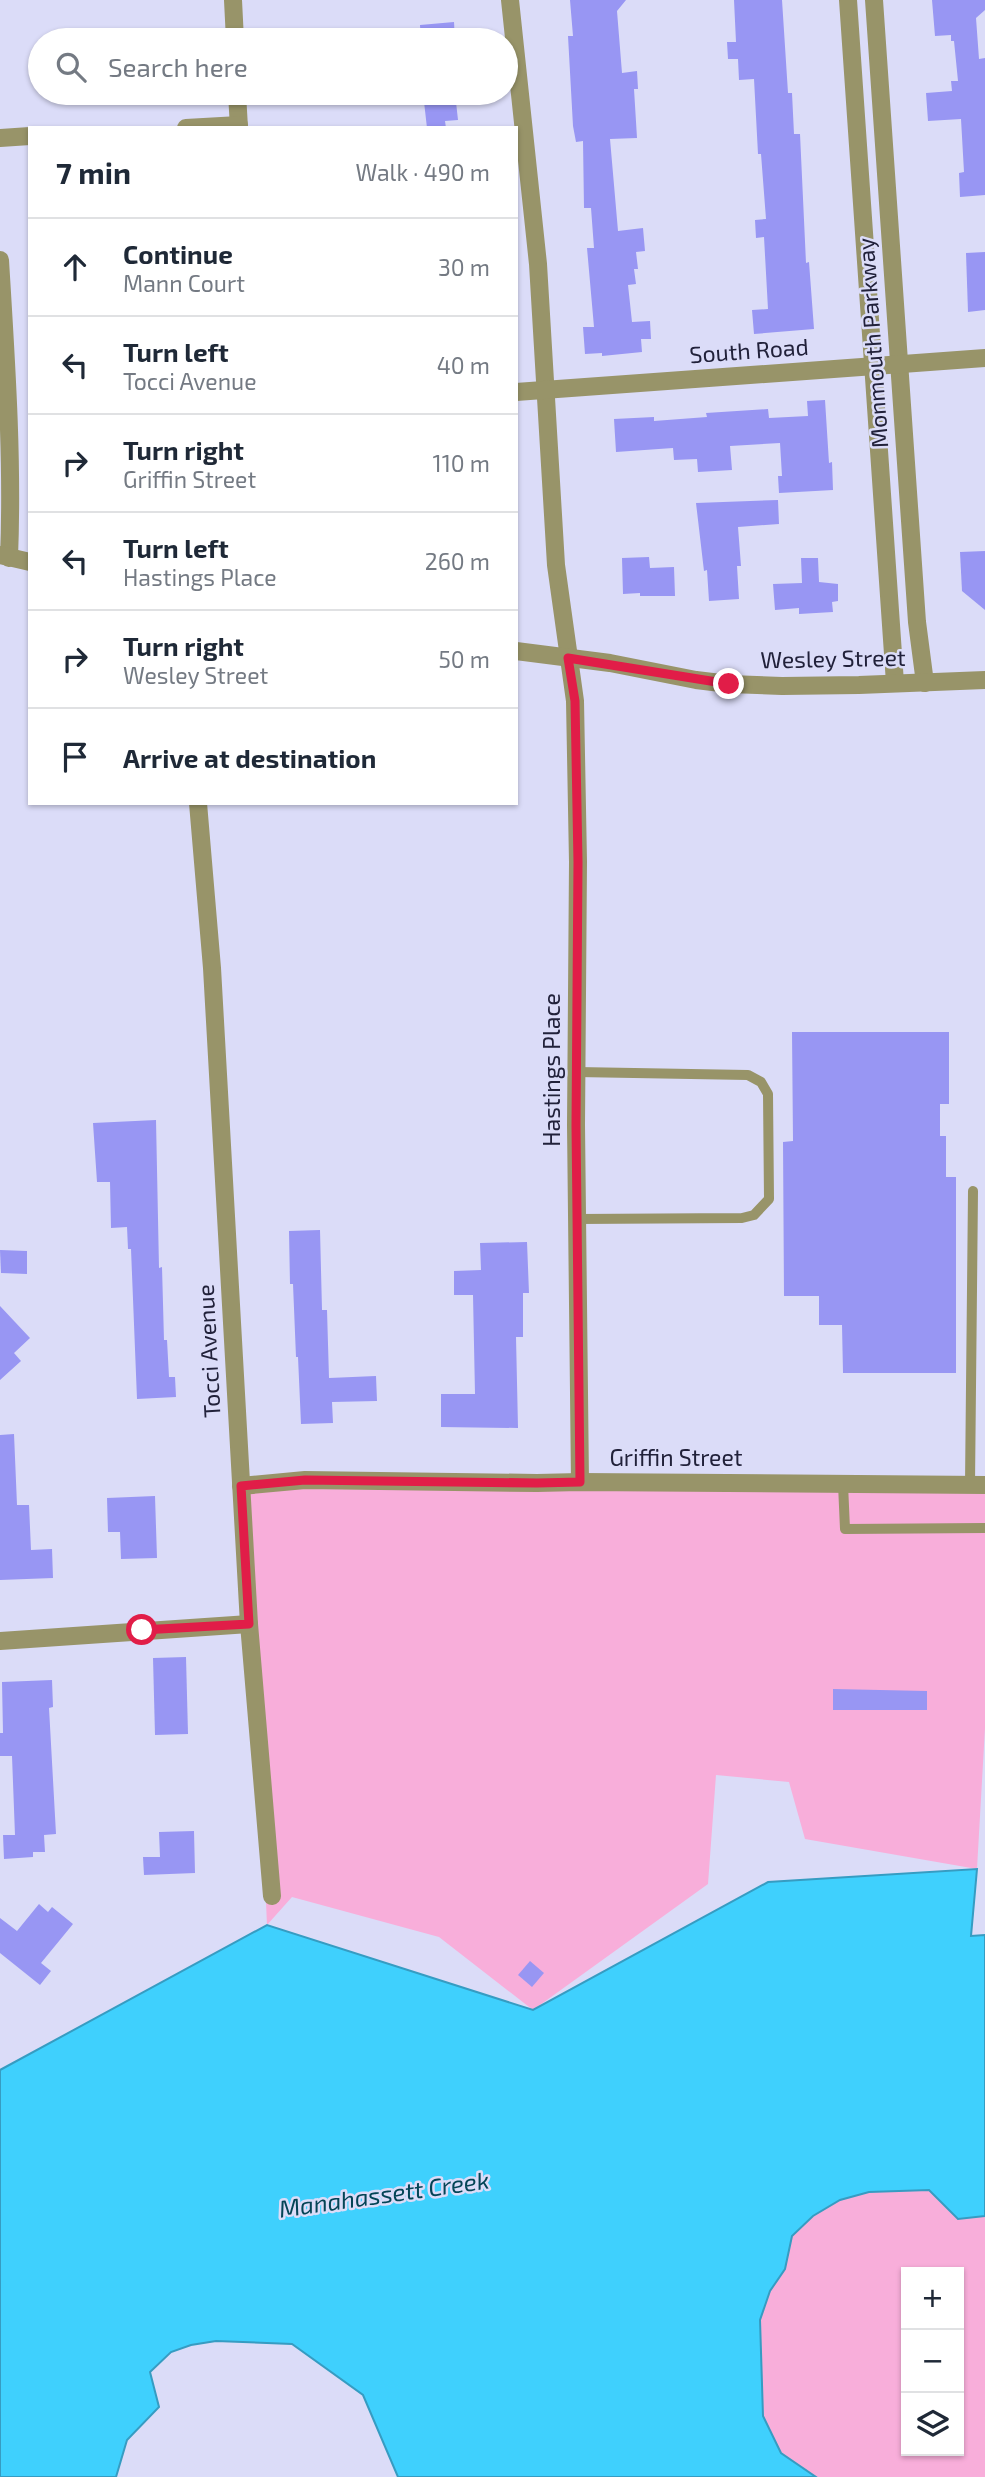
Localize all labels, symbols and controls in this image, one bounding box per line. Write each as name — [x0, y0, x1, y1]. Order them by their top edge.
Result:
search box — [28, 28, 518, 105]
icon: search — [52, 48, 90, 86]
text: Search here — [108, 51, 248, 82]
text: 7 min — [56, 154, 131, 190]
text: Walk · 490 m — [355, 158, 490, 186]
street label: Monmouth Parkway — [851, 237, 893, 449]
text: Continue — [123, 238, 233, 269]
icon: ahead — [56, 248, 94, 286]
text: 30 m — [438, 253, 490, 281]
text: Mann Court — [123, 269, 245, 297]
street label: South Road — [688, 332, 809, 368]
text: Turn left — [123, 336, 229, 367]
icon: left — [56, 346, 94, 384]
text: 40 m — [437, 351, 490, 379]
text: Tocci Avenue — [123, 367, 257, 395]
text: Turn right — [123, 434, 244, 465]
icon: right — [56, 444, 94, 482]
text: 110 m — [433, 449, 490, 477]
text: Griffin Street — [123, 465, 256, 493]
text: Turn left — [123, 532, 229, 563]
icon: left — [56, 542, 94, 580]
text: 260 m — [425, 547, 490, 575]
text: Hastings Place — [123, 563, 277, 591]
text: Turn right — [123, 630, 244, 661]
icon: right — [56, 640, 94, 678]
street label: Wesley Street — [760, 643, 906, 673]
text: 50 m — [439, 645, 490, 673]
text: Wesley Street — [123, 661, 268, 689]
route end — [713, 668, 744, 699]
icon: arrive — [56, 738, 94, 776]
text: Arrive at destination — [123, 742, 376, 773]
street label: Hastings Place — [537, 993, 565, 1147]
street label: Tocci Avenue — [191, 1284, 225, 1418]
street label: Griffin Street — [609, 1443, 743, 1471]
route start — [126, 1614, 157, 1645]
water label: Manahassett Creek — [277, 2164, 491, 2223]
map controls — [901, 2267, 964, 2456]
button: + — [901, 2267, 964, 2330]
button: − — [901, 2330, 964, 2393]
button: layers — [901, 2393, 964, 2456]

